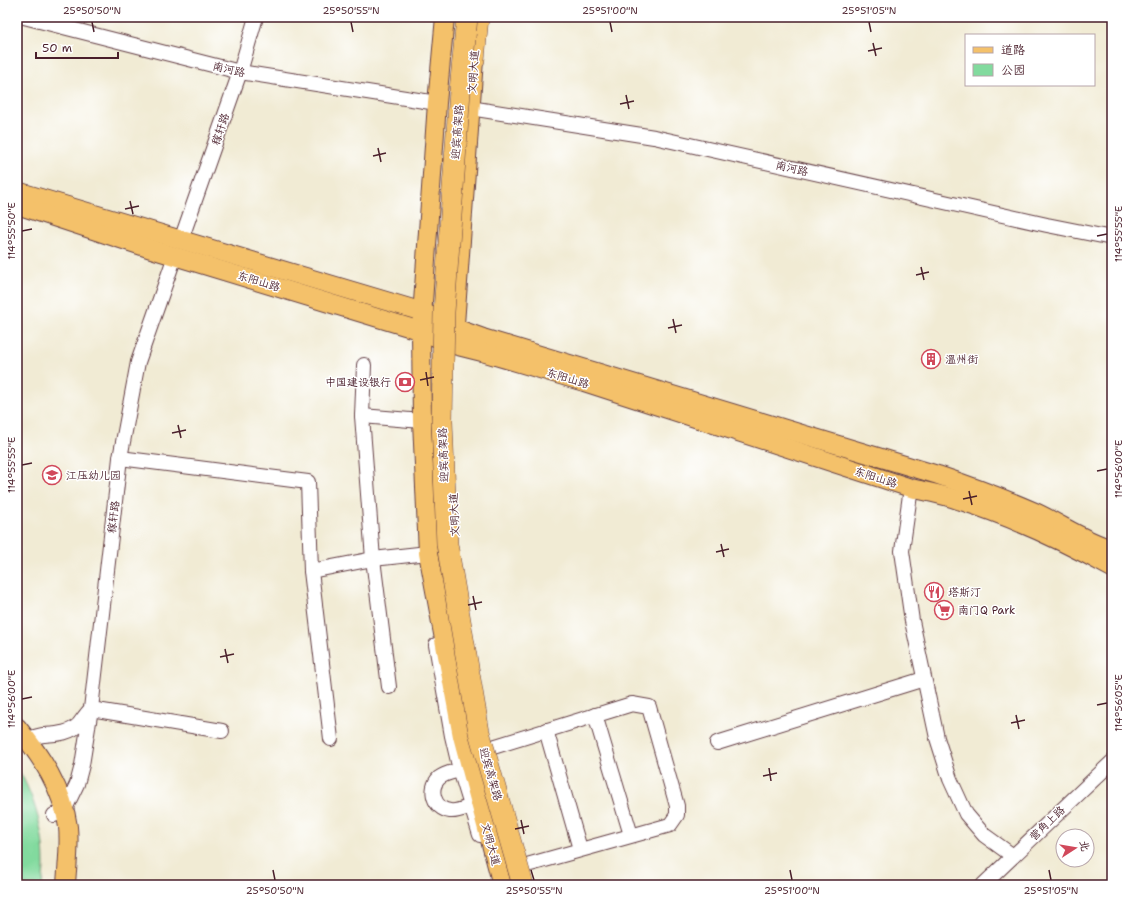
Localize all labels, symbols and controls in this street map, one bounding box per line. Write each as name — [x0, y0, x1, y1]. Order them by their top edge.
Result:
text: 25°50'50"N — [63, 4, 121, 17]
text: 25°50'55"N — [322, 4, 380, 17]
text: 25°51'00"N — [582, 4, 638, 17]
text: 25°51'05"N — [842, 4, 896, 17]
scale bar — [36, 34, 118, 60]
legend — [965, 34, 1095, 86]
text: 50 m — [42, 40, 72, 56]
text: 道路 — [1001, 42, 1025, 58]
street label: 文明大道 — [464, 50, 483, 95]
street label: 南河路 — [211, 58, 247, 81]
text: 公园 — [1001, 62, 1025, 78]
street label: 迎宾高架路 — [448, 104, 467, 160]
street label: 稼轩路 — [208, 111, 233, 147]
street label: 南河路 — [774, 157, 810, 180]
text: 114°55'50"E — [5, 202, 18, 260]
text: 114°55'55"E — [1112, 206, 1125, 262]
street label: 东阳山路 — [236, 268, 282, 295]
building icon: 温州街 — [920, 348, 942, 370]
place label: 温州街 — [945, 352, 979, 367]
street label: 东阳山路 — [545, 365, 591, 392]
bank icon: 中国建设银行 — [394, 371, 416, 393]
place label: 中国建设银行 — [325, 375, 391, 390]
street label: 迎宾高架路 — [435, 427, 452, 483]
text: 114°55'55"E — [5, 437, 18, 493]
text: 114°56'00"E — [1112, 440, 1125, 498]
school or university icon: 江压幼儿园 — [41, 464, 63, 486]
street label: 东阳山路 — [853, 464, 899, 491]
place label: 江压幼儿园 — [66, 468, 121, 483]
street label: 文明大道 — [446, 493, 463, 537]
street label: 稼轩路 — [104, 500, 123, 534]
restaurant icon: 塔斯汀 — [923, 581, 945, 603]
place label: 塔斯汀 — [948, 585, 981, 600]
supermarket icon: 南门Q Park — [933, 599, 955, 621]
place label: 南门Q Park — [958, 603, 1015, 618]
text: 114°56'00"E — [5, 670, 18, 728]
text: 114°56'05"E — [1112, 674, 1125, 732]
street label: 迎宾高架路 — [476, 746, 505, 803]
street label: 营角上路 — [1026, 803, 1068, 844]
street label: 文明大道 — [478, 821, 503, 867]
north arrow — [1055, 828, 1095, 868]
text: 北 — [1076, 839, 1093, 853]
text: 25°50'50"N — [246, 884, 304, 897]
text: 25°50'55"N — [505, 884, 563, 897]
text: 25°51'00"N — [764, 884, 820, 897]
text: 25°51'05"N — [1024, 884, 1078, 897]

